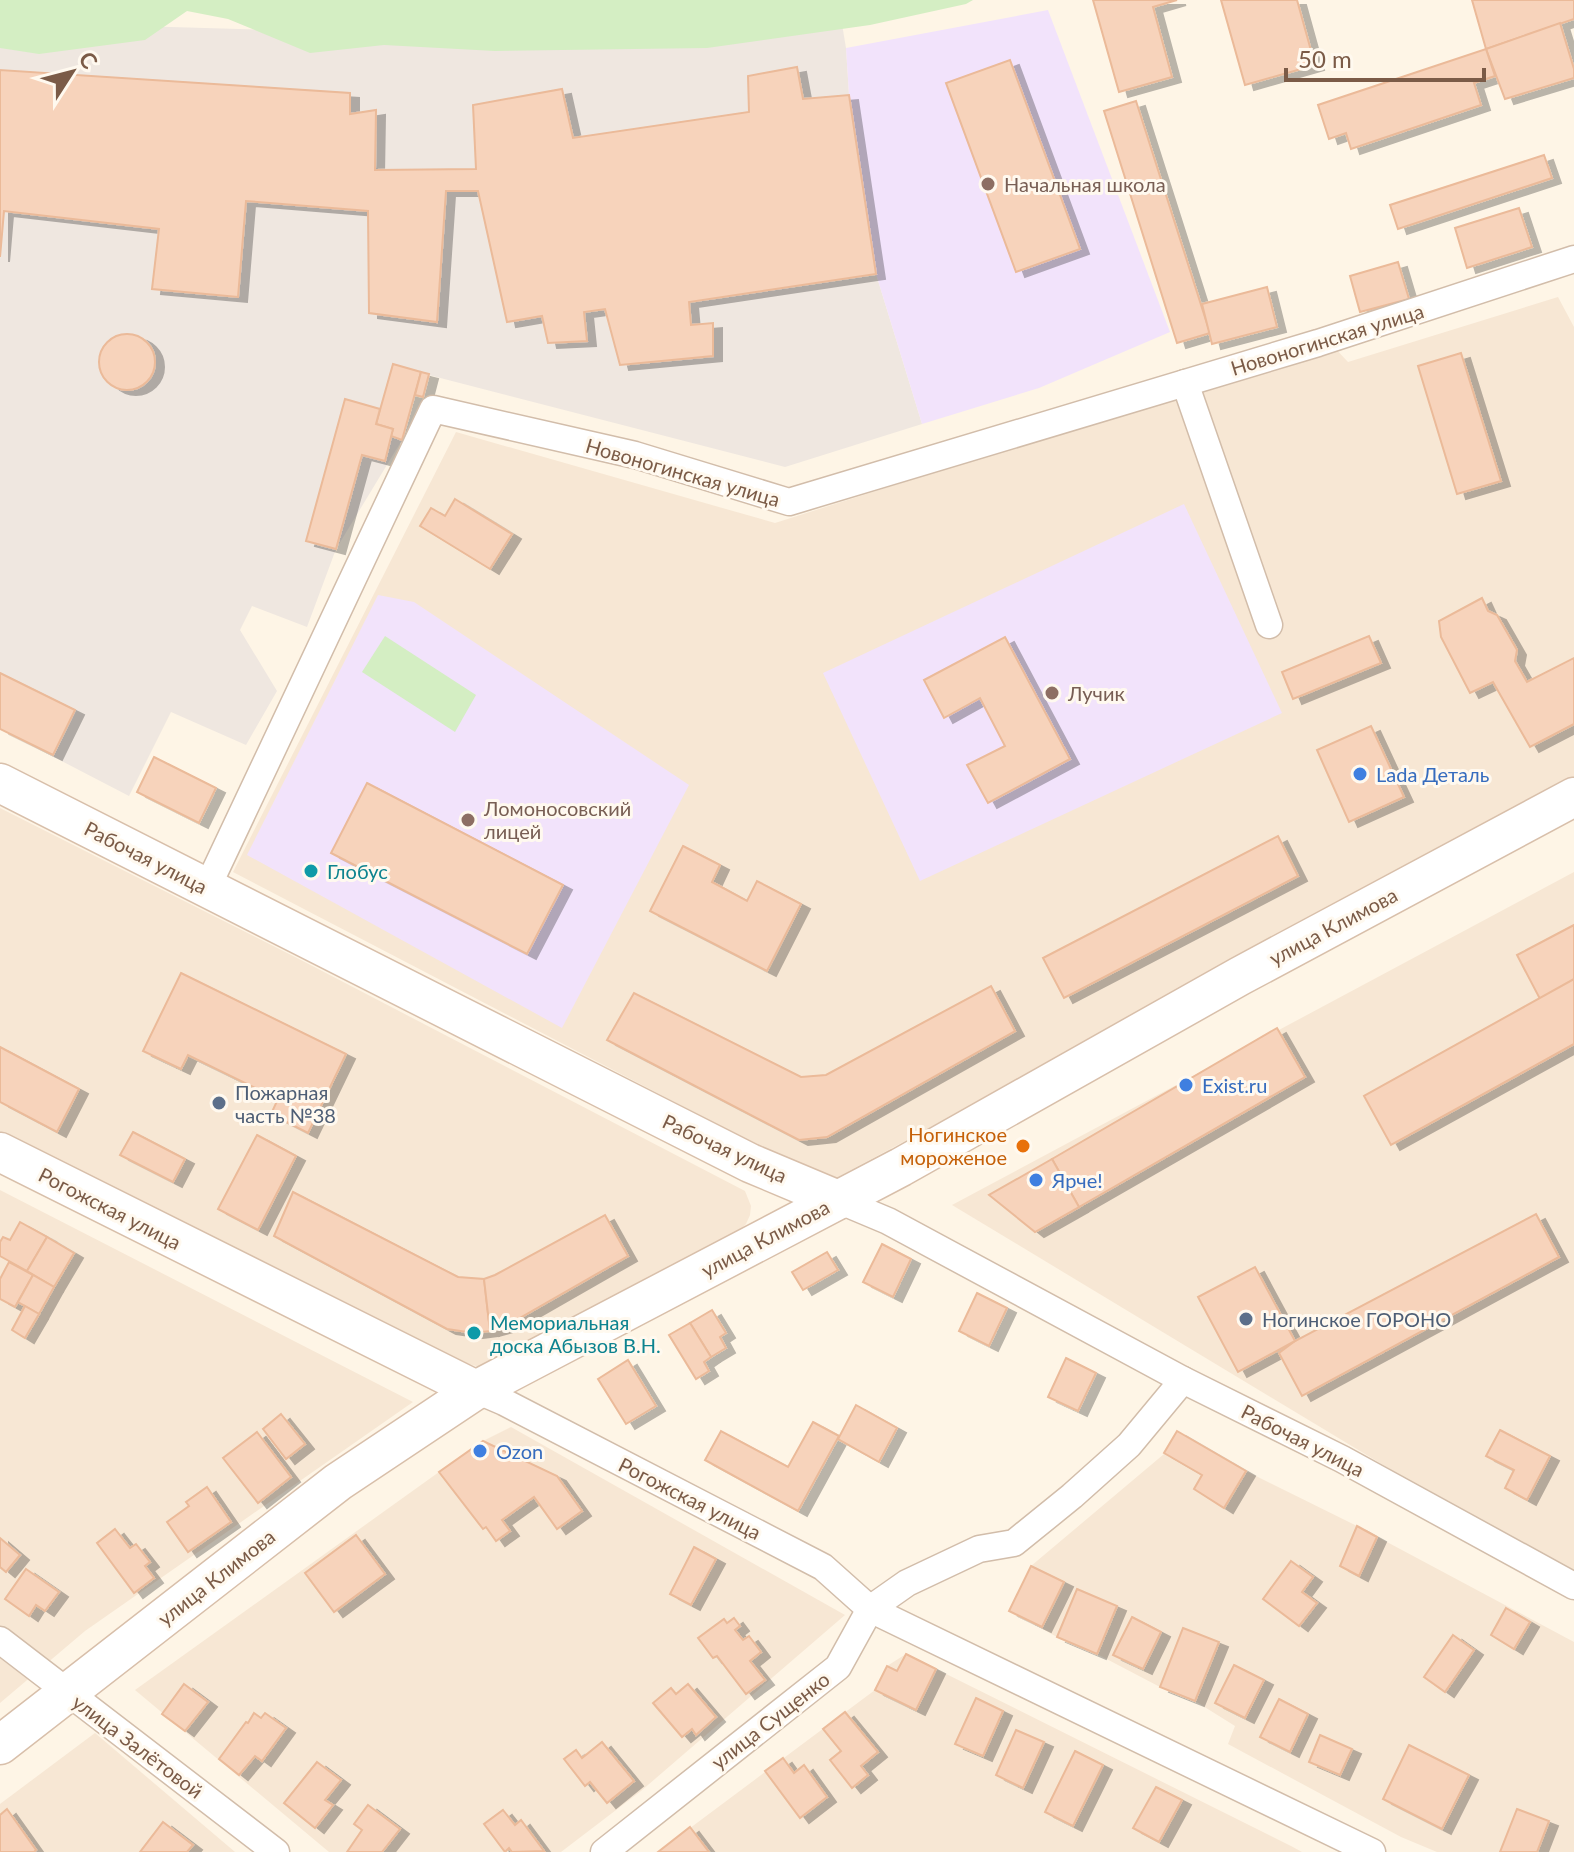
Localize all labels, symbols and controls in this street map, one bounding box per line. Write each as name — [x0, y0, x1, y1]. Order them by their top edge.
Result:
north arrow — [32, 32, 112, 112]
scale bar — [1286, 32, 1484, 82]
text: 50 m — [1298, 44, 1352, 73]
text: С — [73, 46, 104, 74]
place label: Начальная школа — [1004, 172, 1166, 196]
marker: Начальная школа — [979, 175, 997, 193]
street label: Новоногинская улица — [1228, 298, 1426, 380]
street label: Новоногинская улица — [583, 433, 783, 511]
place label: Лучик — [1067, 681, 1125, 705]
marker: Лучик — [1043, 684, 1061, 702]
place label: Lada Деталь — [1376, 762, 1489, 786]
marker: Lada Деталь — [1351, 765, 1369, 783]
place label: Ломоносовский лицей — [483, 796, 631, 843]
marker: Ломоносовский лицей — [459, 811, 477, 829]
street label: Рабочая улица — [81, 816, 211, 898]
place label: Глобус — [327, 859, 388, 883]
marker: Глобус — [302, 862, 320, 880]
street label: улица Климова — [1265, 882, 1401, 970]
place label: Exist.ru — [1202, 1073, 1267, 1097]
marker: Exist.ru — [1177, 1076, 1195, 1094]
place label: Пожарная часть №38 — [235, 1080, 336, 1127]
marker: Пожарная часть №38 — [210, 1094, 228, 1112]
street label: Рабочая улица — [659, 1109, 791, 1187]
place label: Ногинское мороженое — [900, 1122, 1007, 1169]
marker: Ногинское мороженое — [1014, 1137, 1032, 1155]
street label: Рогожская улица — [35, 1162, 185, 1254]
place label: Ярче! — [1051, 1168, 1103, 1192]
marker: Ярче! — [1027, 1171, 1045, 1189]
street label: улица Климова — [697, 1194, 833, 1282]
place label: Ногинское ГОРОНО — [1262, 1307, 1451, 1331]
place label: Мемориальная доска Абызов В.Н. — [490, 1310, 661, 1357]
marker: Ногинское ГОРОНО — [1237, 1310, 1255, 1328]
marker: Мемориальная доска Абызов В.Н. — [465, 1324, 483, 1342]
street label: Рабочая улица — [1238, 1399, 1368, 1481]
place label: Ozon — [496, 1439, 543, 1463]
marker: Ozon — [471, 1442, 489, 1460]
street label: Рогожская улица — [615, 1452, 765, 1544]
street label: улица Климова — [153, 1524, 279, 1630]
street label: улица Сущенко — [706, 1666, 834, 1774]
street label: улица Залётовой — [68, 1689, 208, 1803]

